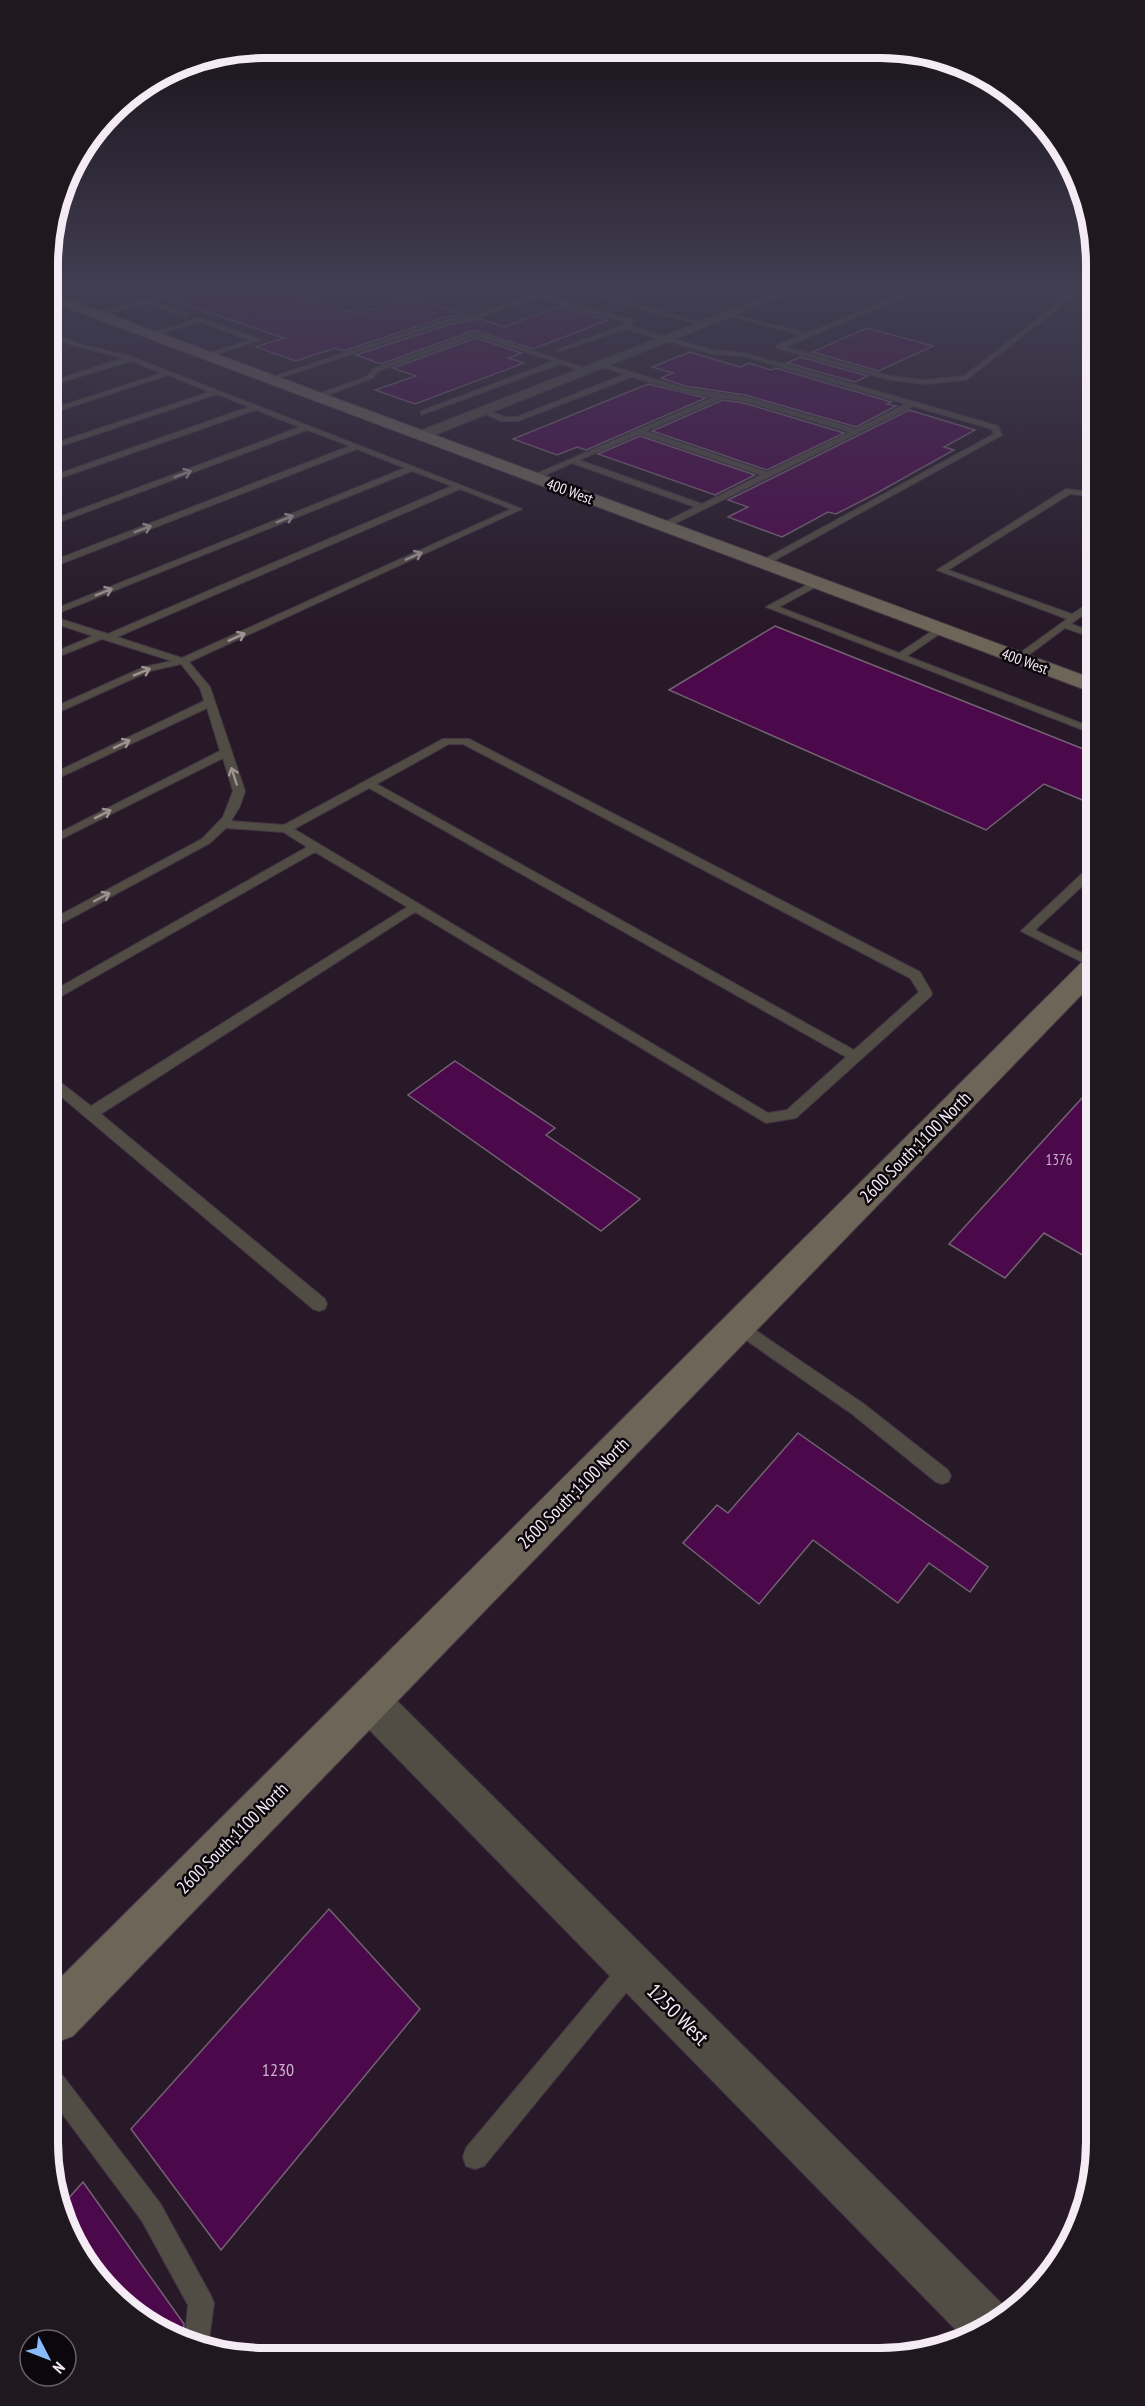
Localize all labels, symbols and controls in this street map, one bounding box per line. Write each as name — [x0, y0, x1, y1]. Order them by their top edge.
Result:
one-way arrow — [173, 467, 192, 478]
street label: 400 West — [544, 474, 596, 508]
one-way arrow — [275, 513, 294, 524]
one-way arrow — [134, 523, 152, 534]
one-way arrow — [405, 550, 423, 562]
one-way arrow — [94, 586, 113, 597]
one-way arrow — [227, 630, 245, 642]
street label: 400 West — [999, 644, 1051, 678]
one-way arrow — [132, 666, 151, 677]
one-way arrow — [113, 738, 131, 750]
one-way arrow — [228, 767, 239, 786]
one-way arrow — [93, 808, 111, 820]
one-way arrow — [93, 891, 111, 902]
street label: 2600 South;1100 North — [854, 1086, 976, 1208]
house number: 1376 — [1045, 1150, 1073, 1169]
street label: 2600 South;1100 North — [512, 1432, 634, 1554]
street label: 2600 South;1100 North — [171, 1777, 293, 1899]
street label: 1250 West — [641, 1977, 715, 2051]
house number: 1230 — [262, 2058, 294, 2081]
north arrow — [18, 2328, 78, 2388]
text: N — [49, 2358, 69, 2378]

